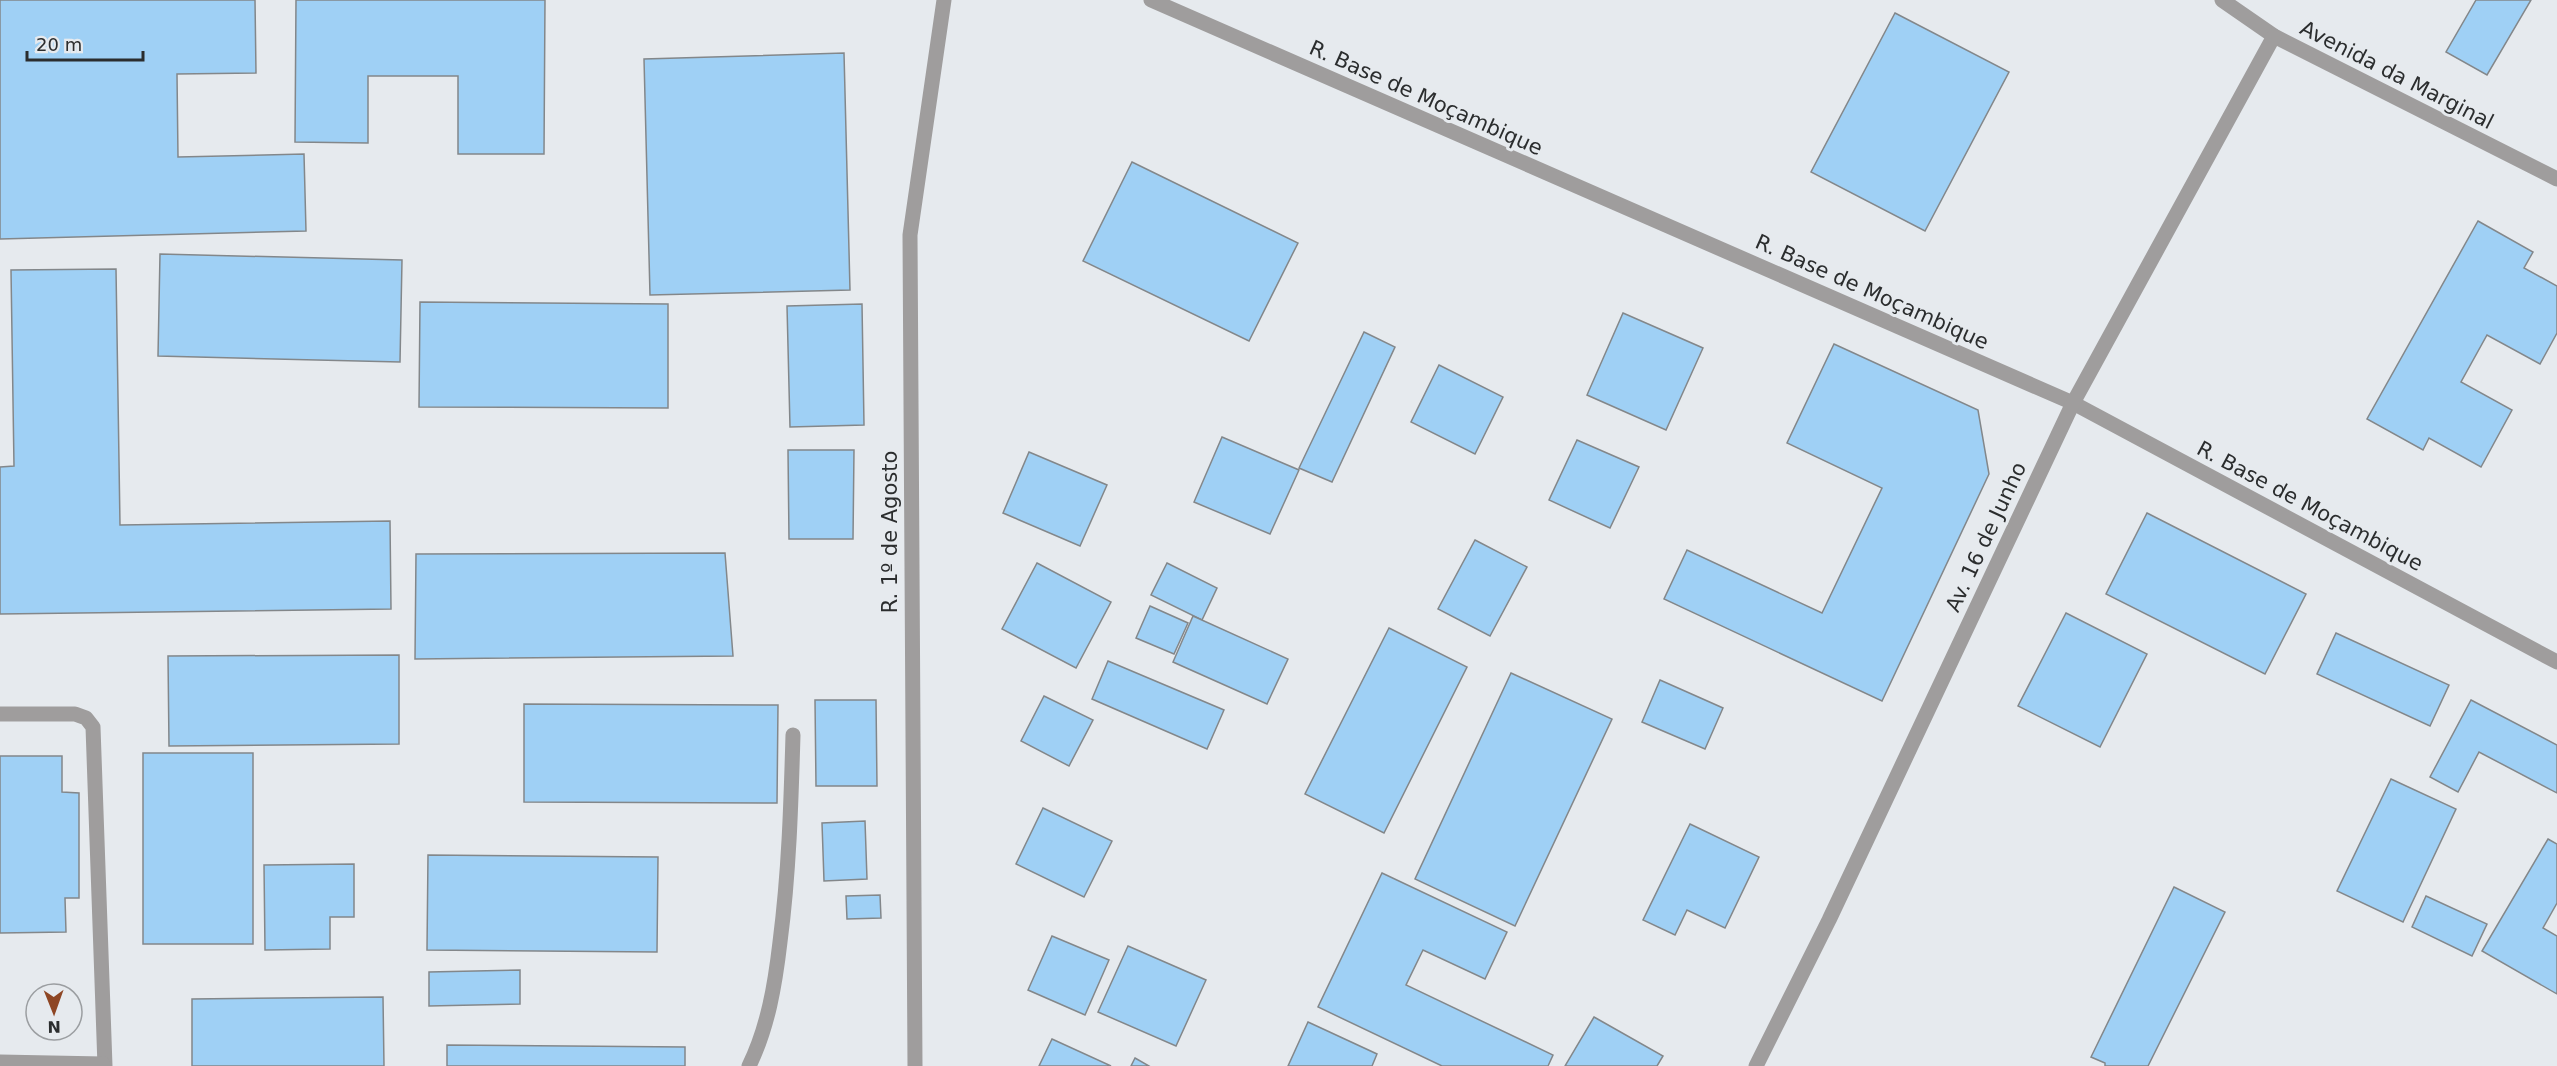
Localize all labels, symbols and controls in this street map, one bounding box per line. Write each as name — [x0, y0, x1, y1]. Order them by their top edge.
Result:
street label: Avenida da Marginal — [2296, 16, 2498, 134]
scale bar — [27, 24, 142, 62]
text: 20 m — [36, 34, 82, 55]
street label: R. Base de Moçambique — [1306, 36, 1546, 160]
street label: R. Base de Moçambique — [1752, 230, 1992, 354]
street label: R. Base de Moçambique — [2193, 436, 2427, 576]
street label: R. 1º de Agosto — [878, 451, 902, 613]
street label: Av. 16 de Junho — [1941, 458, 2031, 616]
north arrow — [24, 982, 84, 1042]
text: N — [47, 1017, 61, 1036]

